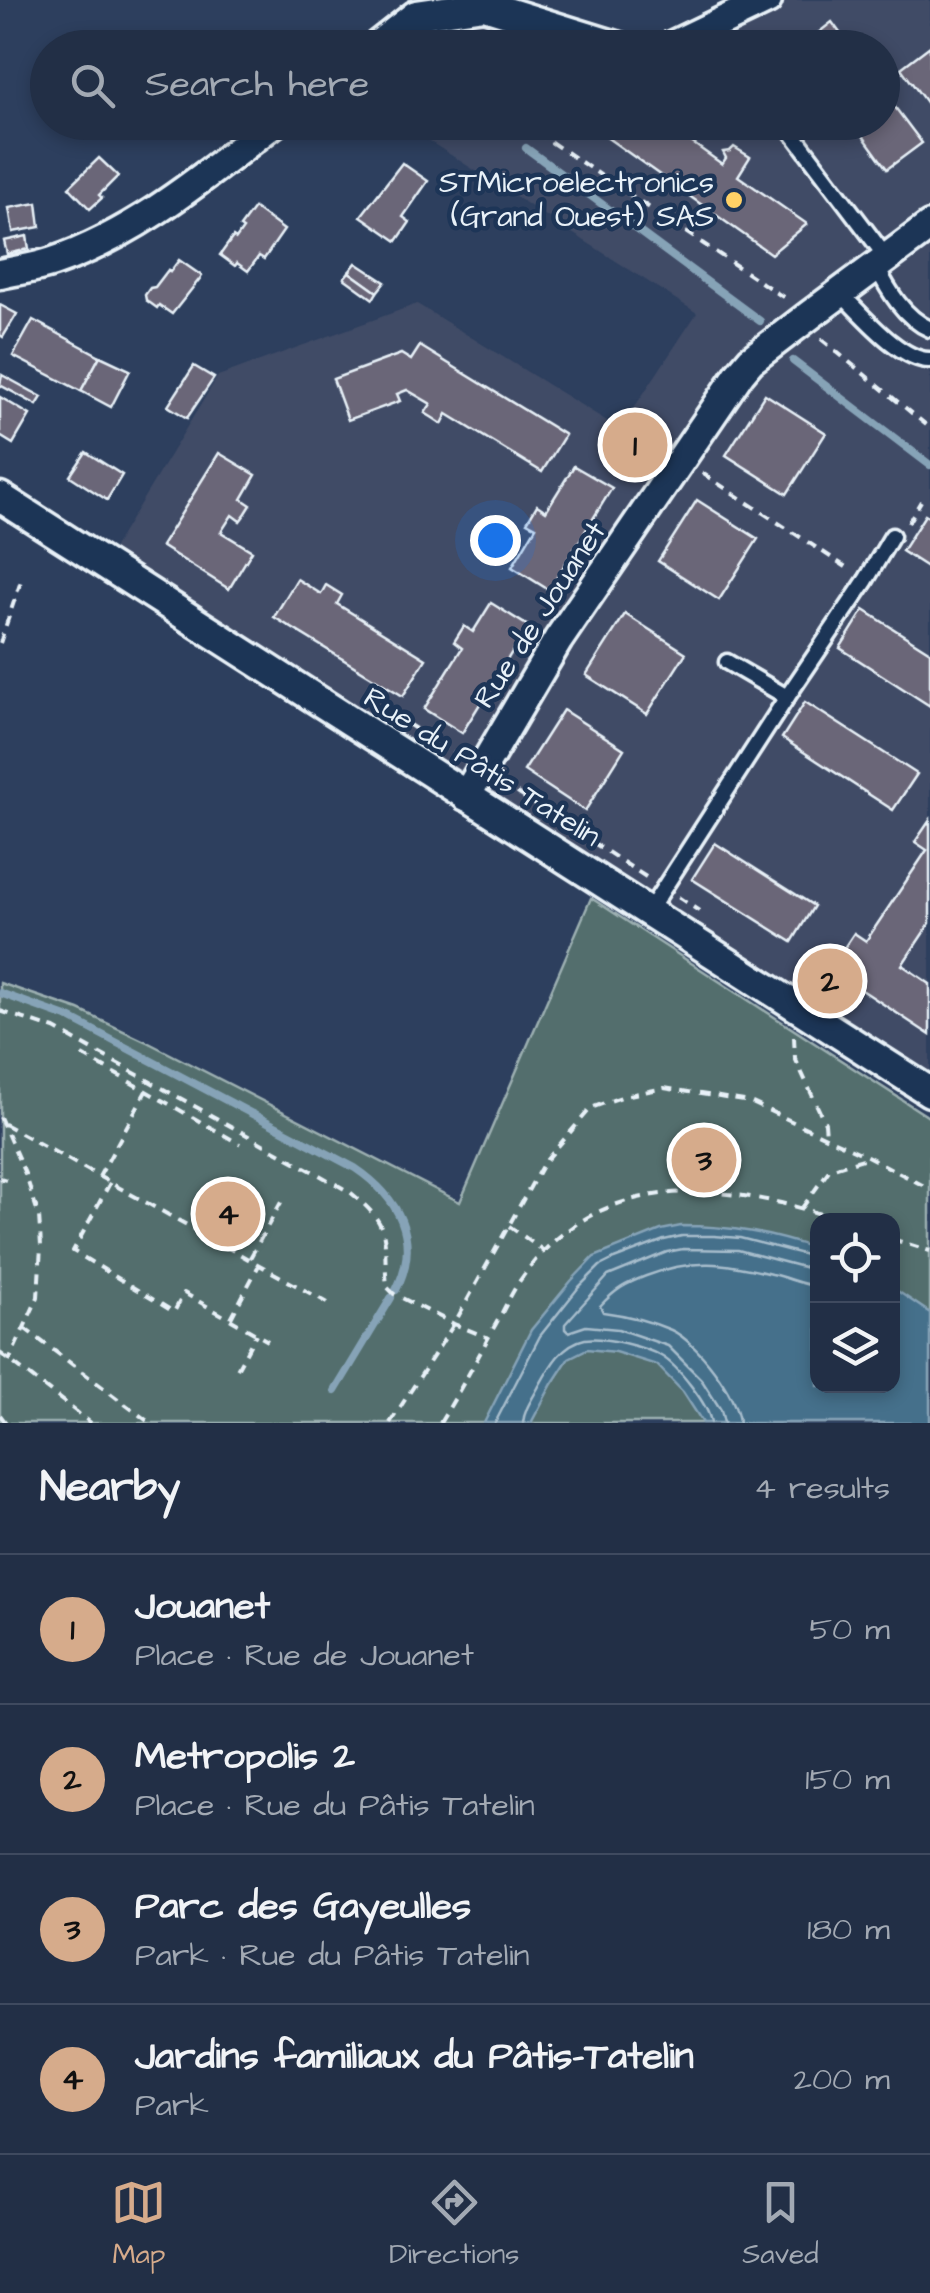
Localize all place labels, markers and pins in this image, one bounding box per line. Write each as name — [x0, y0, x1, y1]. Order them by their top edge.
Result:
place label: STMicroelectronics (Grand Ouest) SAS — [439, 162, 714, 238]
marker: STMicroelectronics (Grand Ouest) SAS — [723, 189, 745, 211]
pin: 1 — [602, 408, 668, 482]
pin: 2 — [798, 944, 862, 1018]
pin: 3 — [672, 1122, 736, 1198]
pin: 4 — [196, 1176, 260, 1252]

